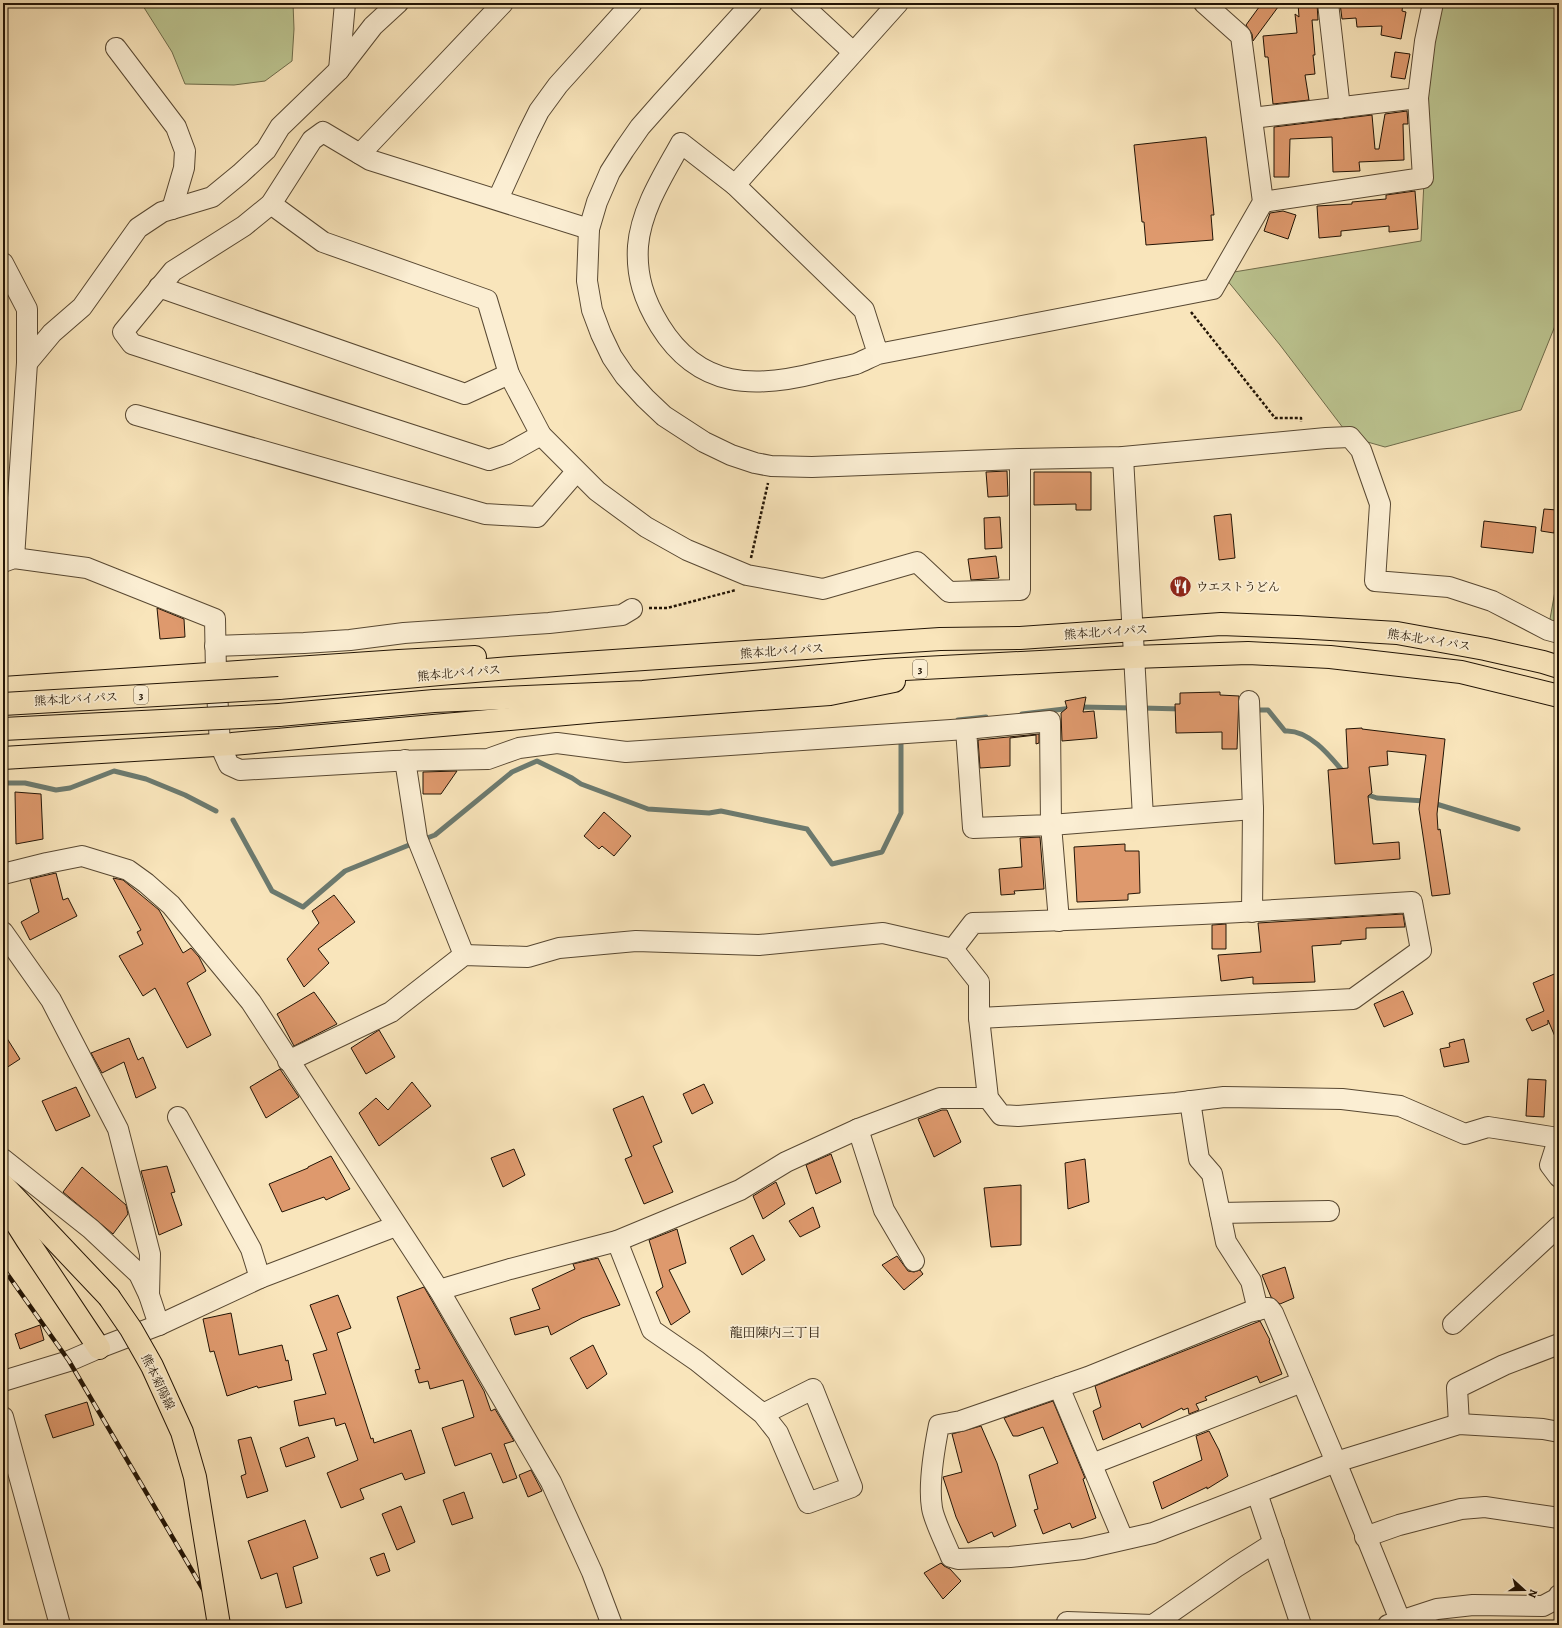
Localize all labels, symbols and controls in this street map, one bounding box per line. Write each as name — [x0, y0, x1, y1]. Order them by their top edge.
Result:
restaurant icon: ウエストうどん — [1167, 574, 1193, 600]
place label: ウエストうどん — [1196, 579, 1280, 595]
street label: 熊本北バイパス — [1064, 621, 1148, 643]
street label: 熊本北バイパス — [1386, 626, 1472, 654]
street label: 熊本北バイパス — [740, 640, 824, 662]
road number: 3 — [913, 660, 927, 678]
street label: 熊本北バイパス — [417, 661, 501, 685]
road number: 3 — [134, 686, 148, 704]
street label: 熊本北バイパス — [34, 689, 118, 709]
district label: 龍田陳内三丁目 — [729, 1324, 821, 1341]
street label: 熊本菊陽線 — [138, 1352, 178, 1412]
north arrow — [1504, 1570, 1544, 1610]
text: N — [1524, 1587, 1541, 1600]

